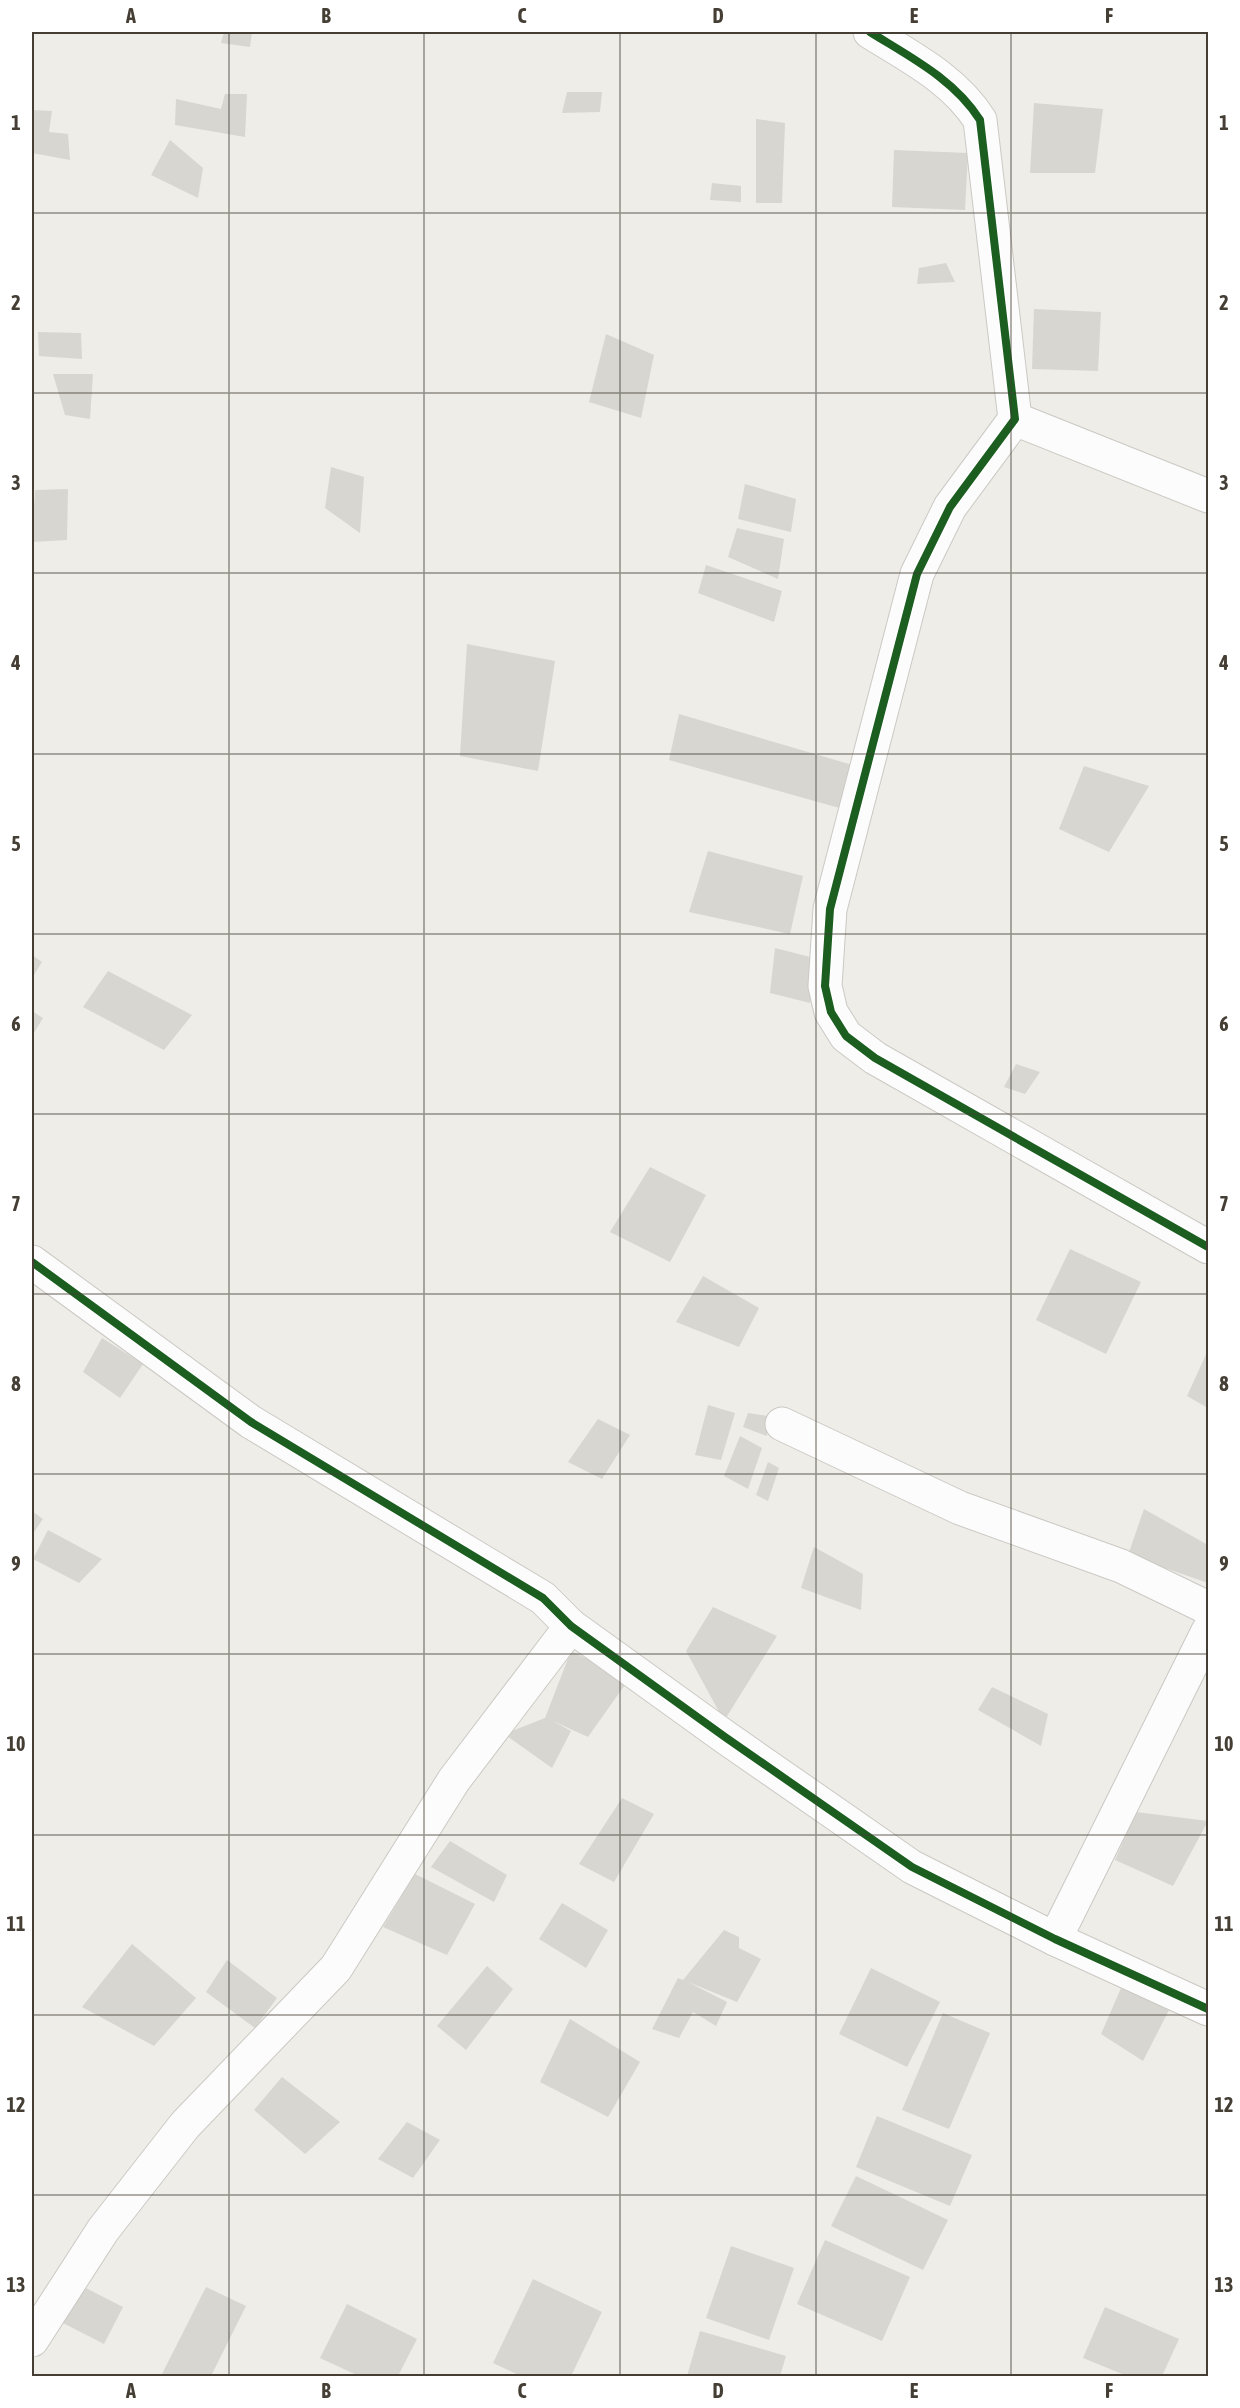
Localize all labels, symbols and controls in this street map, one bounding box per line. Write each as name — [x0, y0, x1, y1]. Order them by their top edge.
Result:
text: A — [125, 4, 136, 27]
text: B — [321, 4, 331, 27]
text: C — [518, 4, 527, 27]
text: D — [712, 4, 724, 27]
text: E — [910, 4, 919, 27]
text: F — [1105, 4, 1113, 27]
text: 1 — [11, 111, 21, 134]
text: 1 — [1219, 111, 1229, 134]
text: 2 — [11, 291, 21, 314]
text: 2 — [1219, 291, 1229, 314]
text: 3 — [11, 471, 21, 494]
text: 3 — [1219, 471, 1229, 494]
text: 4 — [10, 651, 21, 674]
text: 4 — [1218, 651, 1229, 674]
text: 5 — [11, 832, 21, 855]
text: 5 — [1219, 832, 1229, 855]
text: 6 — [11, 1012, 21, 1035]
text: 6 — [1219, 1012, 1229, 1035]
text: 7 — [11, 1192, 21, 1215]
text: 7 — [1219, 1192, 1229, 1215]
text: 8 — [11, 1372, 21, 1395]
text: 8 — [1219, 1372, 1229, 1395]
text: 9 — [11, 1552, 21, 1575]
text: 9 — [1219, 1552, 1229, 1575]
text: 10 — [7, 1732, 25, 1755]
text: 10 — [1215, 1732, 1233, 1755]
text: 11 — [7, 1912, 25, 1935]
text: 11 — [1215, 1912, 1233, 1935]
text: 12 — [7, 2093, 25, 2116]
text: 12 — [1215, 2093, 1233, 2116]
text: 13 — [7, 2273, 25, 2296]
text: 13 — [1215, 2273, 1233, 2296]
text: A — [125, 2379, 136, 2402]
text: B — [321, 2379, 331, 2402]
text: C — [518, 2379, 527, 2402]
text: D — [712, 2379, 724, 2402]
text: E — [910, 2379, 919, 2402]
text: F — [1105, 2379, 1113, 2402]

